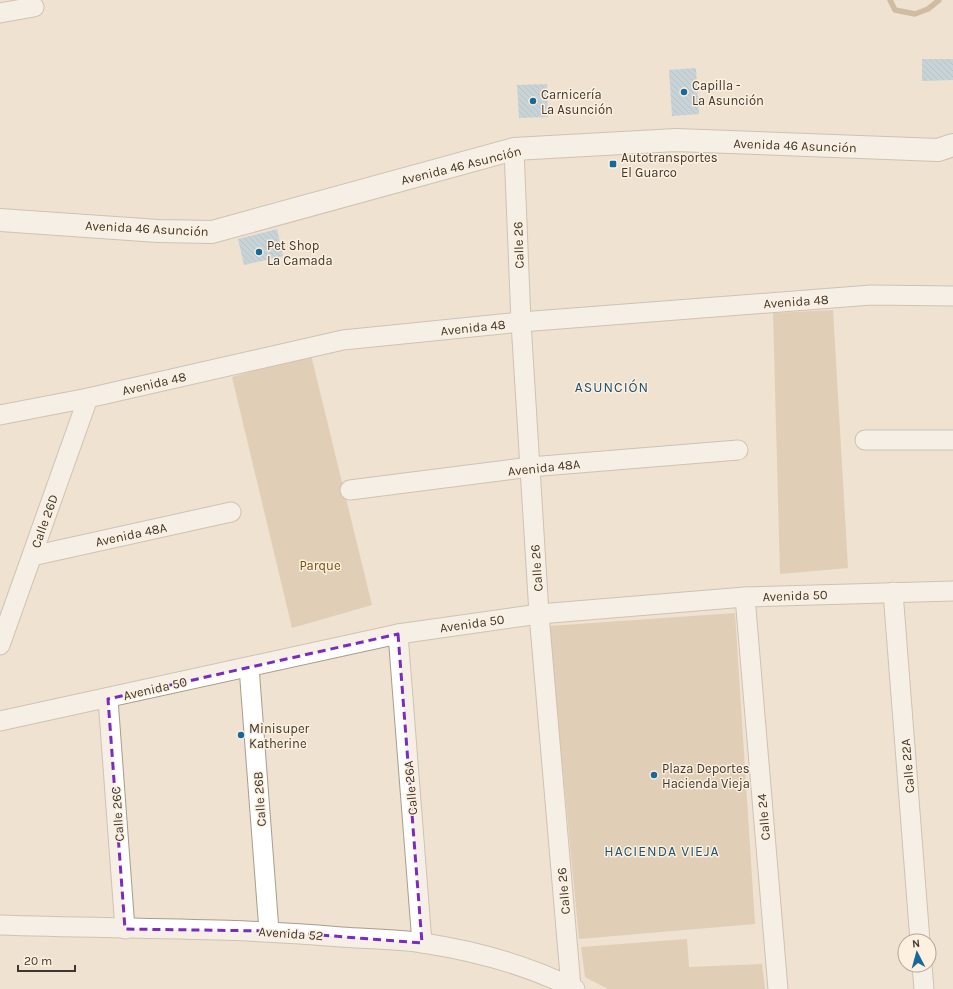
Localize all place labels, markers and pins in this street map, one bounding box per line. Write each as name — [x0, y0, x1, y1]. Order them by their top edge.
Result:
place label: Capilla - La Asunción — [692, 78, 764, 108]
place label: Carnicería La Asunción — [541, 87, 613, 117]
marker: Capilla - La Asunción — [679, 87, 689, 97]
marker: Carnicería La Asunción — [528, 96, 538, 106]
place label: Autotransportes El Guarco — [621, 150, 718, 180]
marker: Autotransportes El Guarco — [608, 159, 618, 169]
place label: Pet Shop La Camada — [267, 238, 333, 268]
marker: Pet Shop La Camada — [254, 247, 264, 257]
place label: Minisuper Katherine — [249, 721, 310, 751]
marker: Minisuper Katherine — [236, 730, 246, 740]
place label: Plaza Deportes Hacienda Vieja — [662, 761, 750, 791]
marker: Plaza Deportes Hacienda Vieja — [649, 770, 659, 780]

